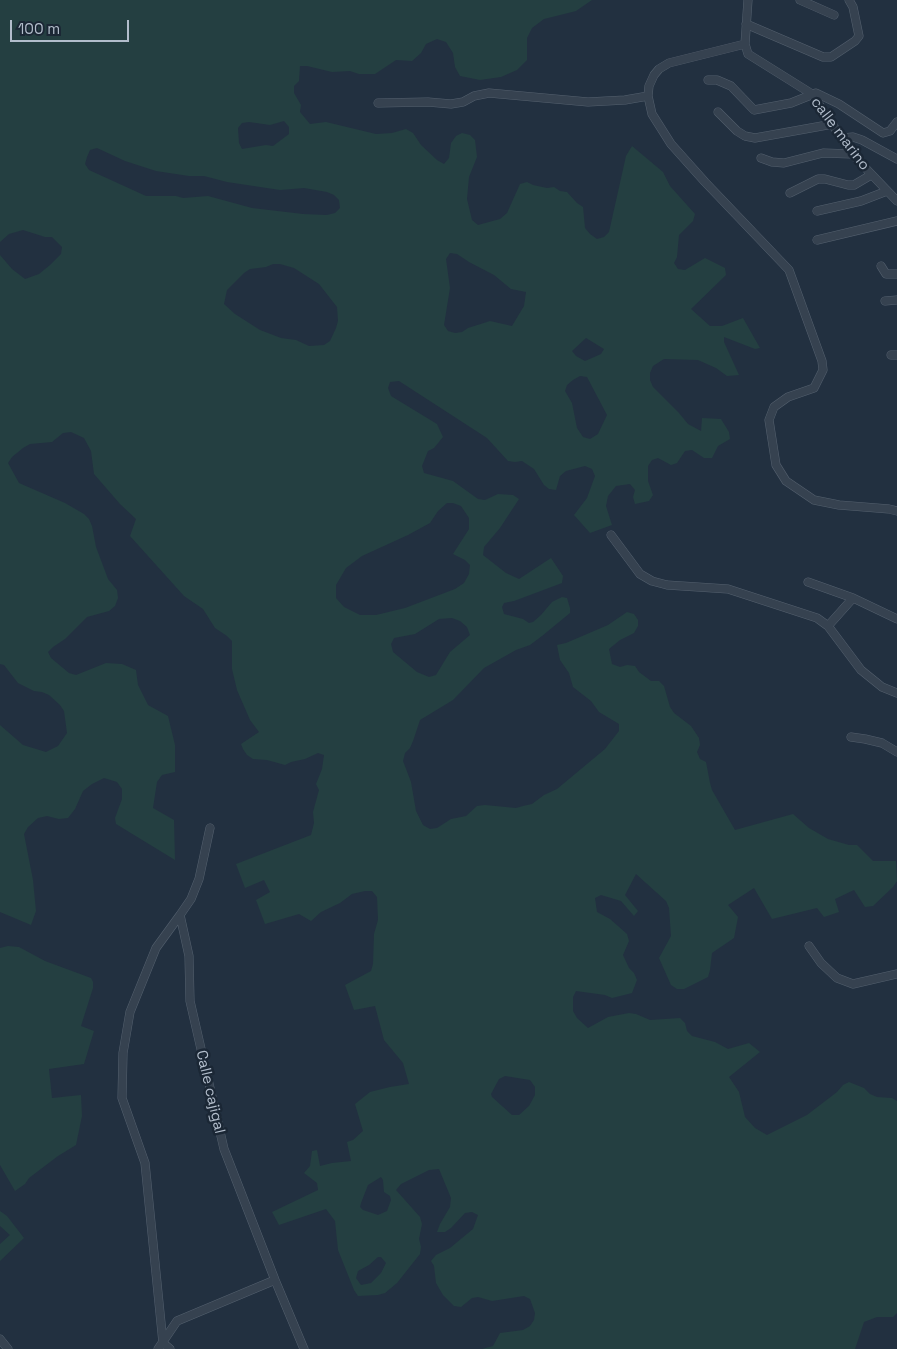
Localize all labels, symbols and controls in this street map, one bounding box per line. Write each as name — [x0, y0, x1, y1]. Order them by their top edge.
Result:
scale bar — [12, 10, 131, 42]
text: 100 m — [18, 19, 60, 38]
street label: calle marino — [807, 94, 873, 174]
street label: Calle cajigal — [192, 1048, 228, 1136]

